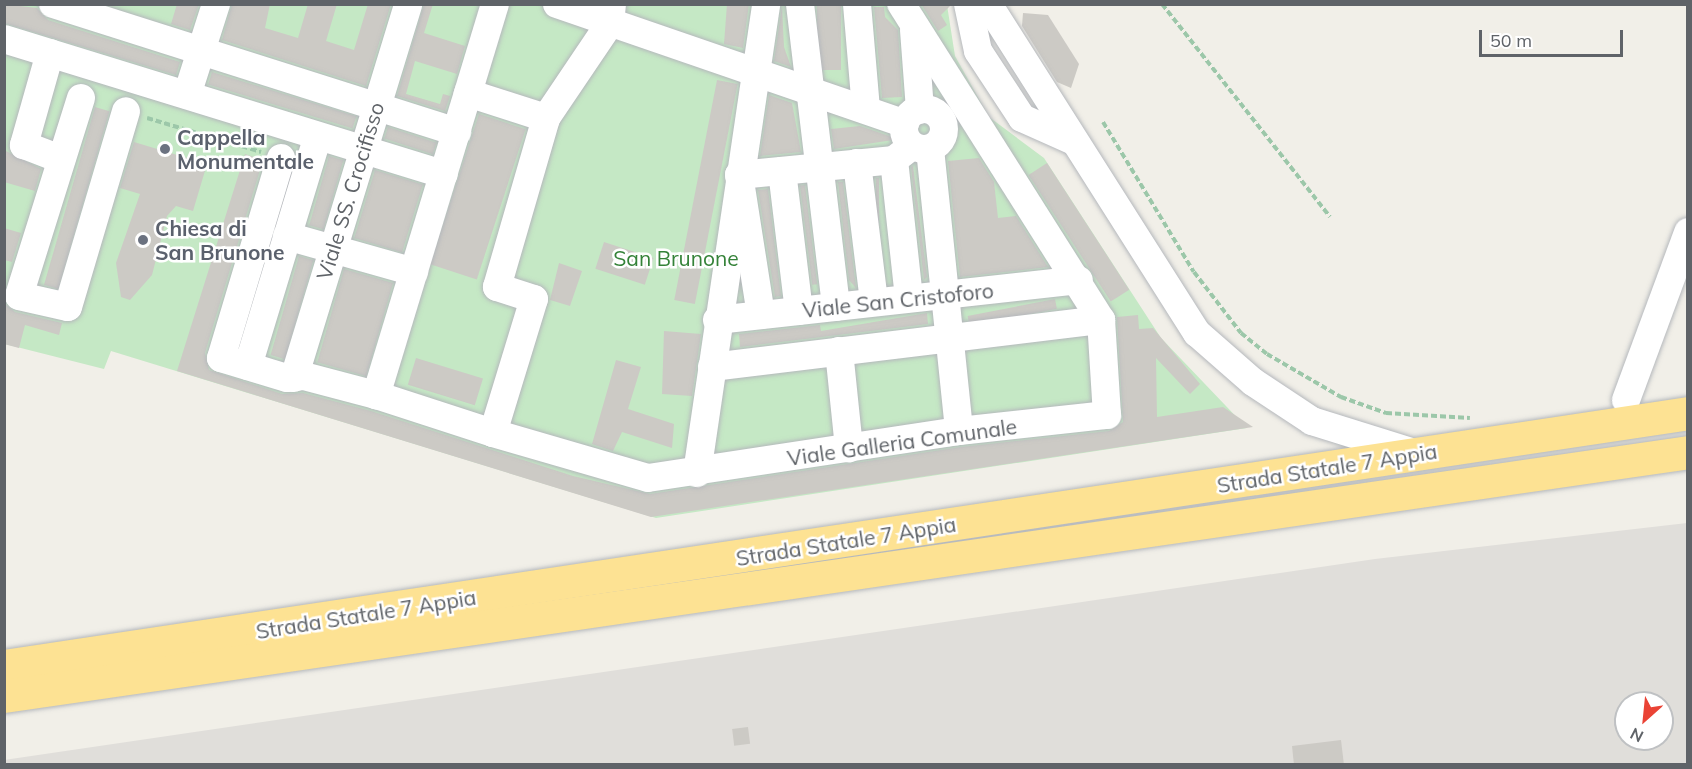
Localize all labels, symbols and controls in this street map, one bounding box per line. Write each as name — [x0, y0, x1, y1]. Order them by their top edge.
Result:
scale bar — [1482, 18, 1626, 56]
text: 50 m — [1490, 29, 1532, 52]
street label: Viale SS. Crocifisso — [311, 99, 389, 283]
place label: Cappella Monumentale — [177, 124, 314, 174]
marker: Cappella Monumentale — [158, 142, 172, 156]
place label: Chiesa di San Brunone — [155, 215, 285, 265]
marker: Chiesa di San Brunone — [136, 233, 150, 247]
park label: San Brunone — [613, 245, 739, 271]
street label: Viale San Cristoforo — [801, 277, 995, 323]
street label: Viale Galleria Comunale — [786, 413, 1018, 471]
street label: Strada Statale 7 Appia — [1215, 438, 1439, 498]
street label: Strada Statale 7 Appia — [734, 511, 958, 571]
street label: Strada Statale 7 Appia — [254, 584, 478, 644]
north arrow — [1614, 691, 1674, 751]
text: N — [1627, 724, 1647, 747]

